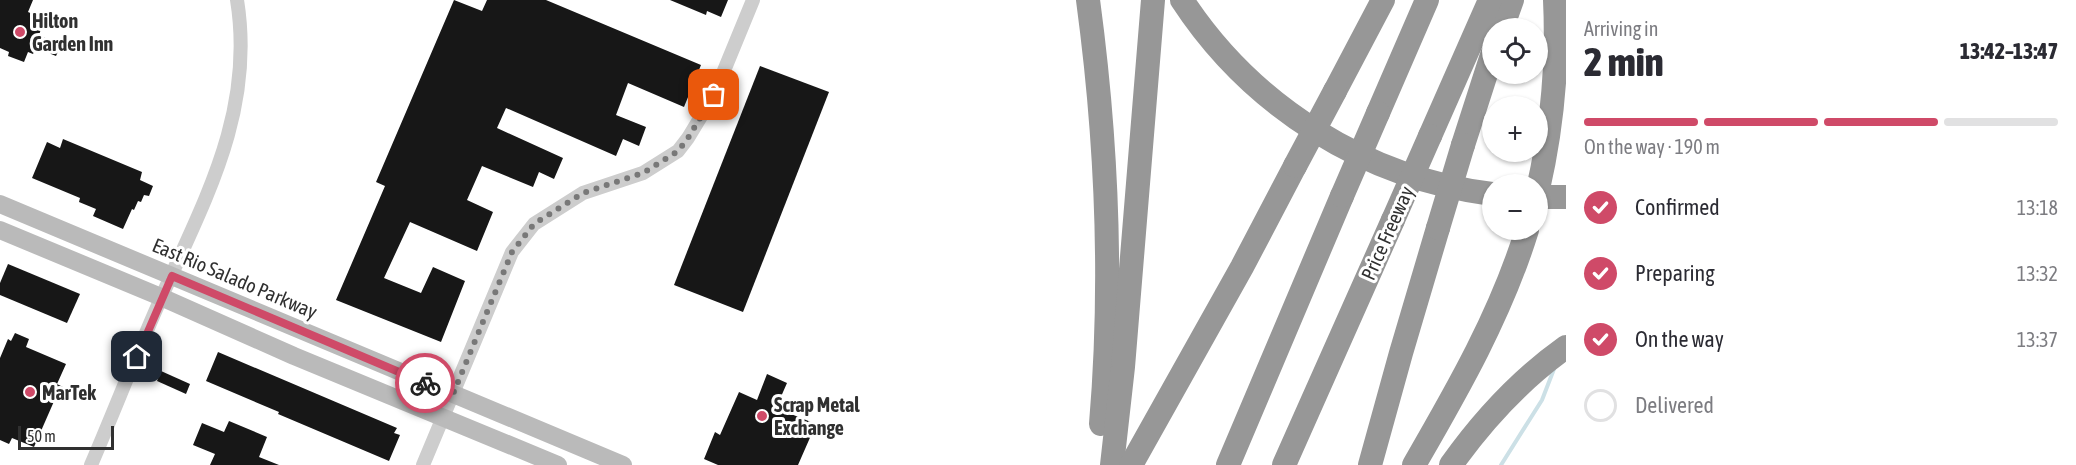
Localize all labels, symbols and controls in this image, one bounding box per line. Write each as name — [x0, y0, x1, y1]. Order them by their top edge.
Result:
place label: Hilton Garden Inn — [32, 9, 113, 55]
text: Arriving in — [1584, 17, 1658, 40]
map controls — [1482, 18, 1548, 240]
button: locate — [1482, 18, 1548, 84]
marker: Hilton Garden Inn — [13, 25, 27, 39]
text: 13:42–13:47 — [1960, 38, 2058, 64]
text: 2 min — [1584, 40, 1664, 84]
pin — [688, 69, 739, 120]
icon: bag — [697, 78, 730, 111]
button: + — [1482, 96, 1548, 162]
text: On the way · 190 m — [1584, 135, 1720, 158]
button: − — [1482, 174, 1548, 240]
street label: Price Freeway — [1356, 183, 1418, 283]
icon: check — [1584, 191, 1617, 224]
text: Confirmed — [1635, 194, 1720, 220]
text: 13:18 — [2017, 196, 2058, 219]
street label: East Rio Salado Parkway — [149, 233, 321, 323]
icon: check — [1584, 257, 1617, 290]
text: Preparing — [1635, 260, 1715, 286]
text: 13:32 — [2017, 262, 2058, 285]
icon: check — [1584, 323, 1617, 356]
text: On the way — [1635, 326, 1724, 352]
text: 13:37 — [2017, 328, 2058, 351]
pin — [111, 331, 162, 382]
icon: home — [120, 340, 153, 373]
courier — [395, 353, 455, 413]
icon: bike — [409, 367, 442, 400]
place label: MarTek — [42, 381, 96, 404]
marker: MarTek — [23, 385, 37, 399]
text: Delivered — [1635, 392, 1714, 418]
place label: Scrap Metal Exchange — [774, 393, 860, 439]
marker: Scrap Metal Exchange — [755, 409, 769, 423]
scale bar — [18, 423, 114, 450]
text: 50 m — [27, 427, 56, 445]

